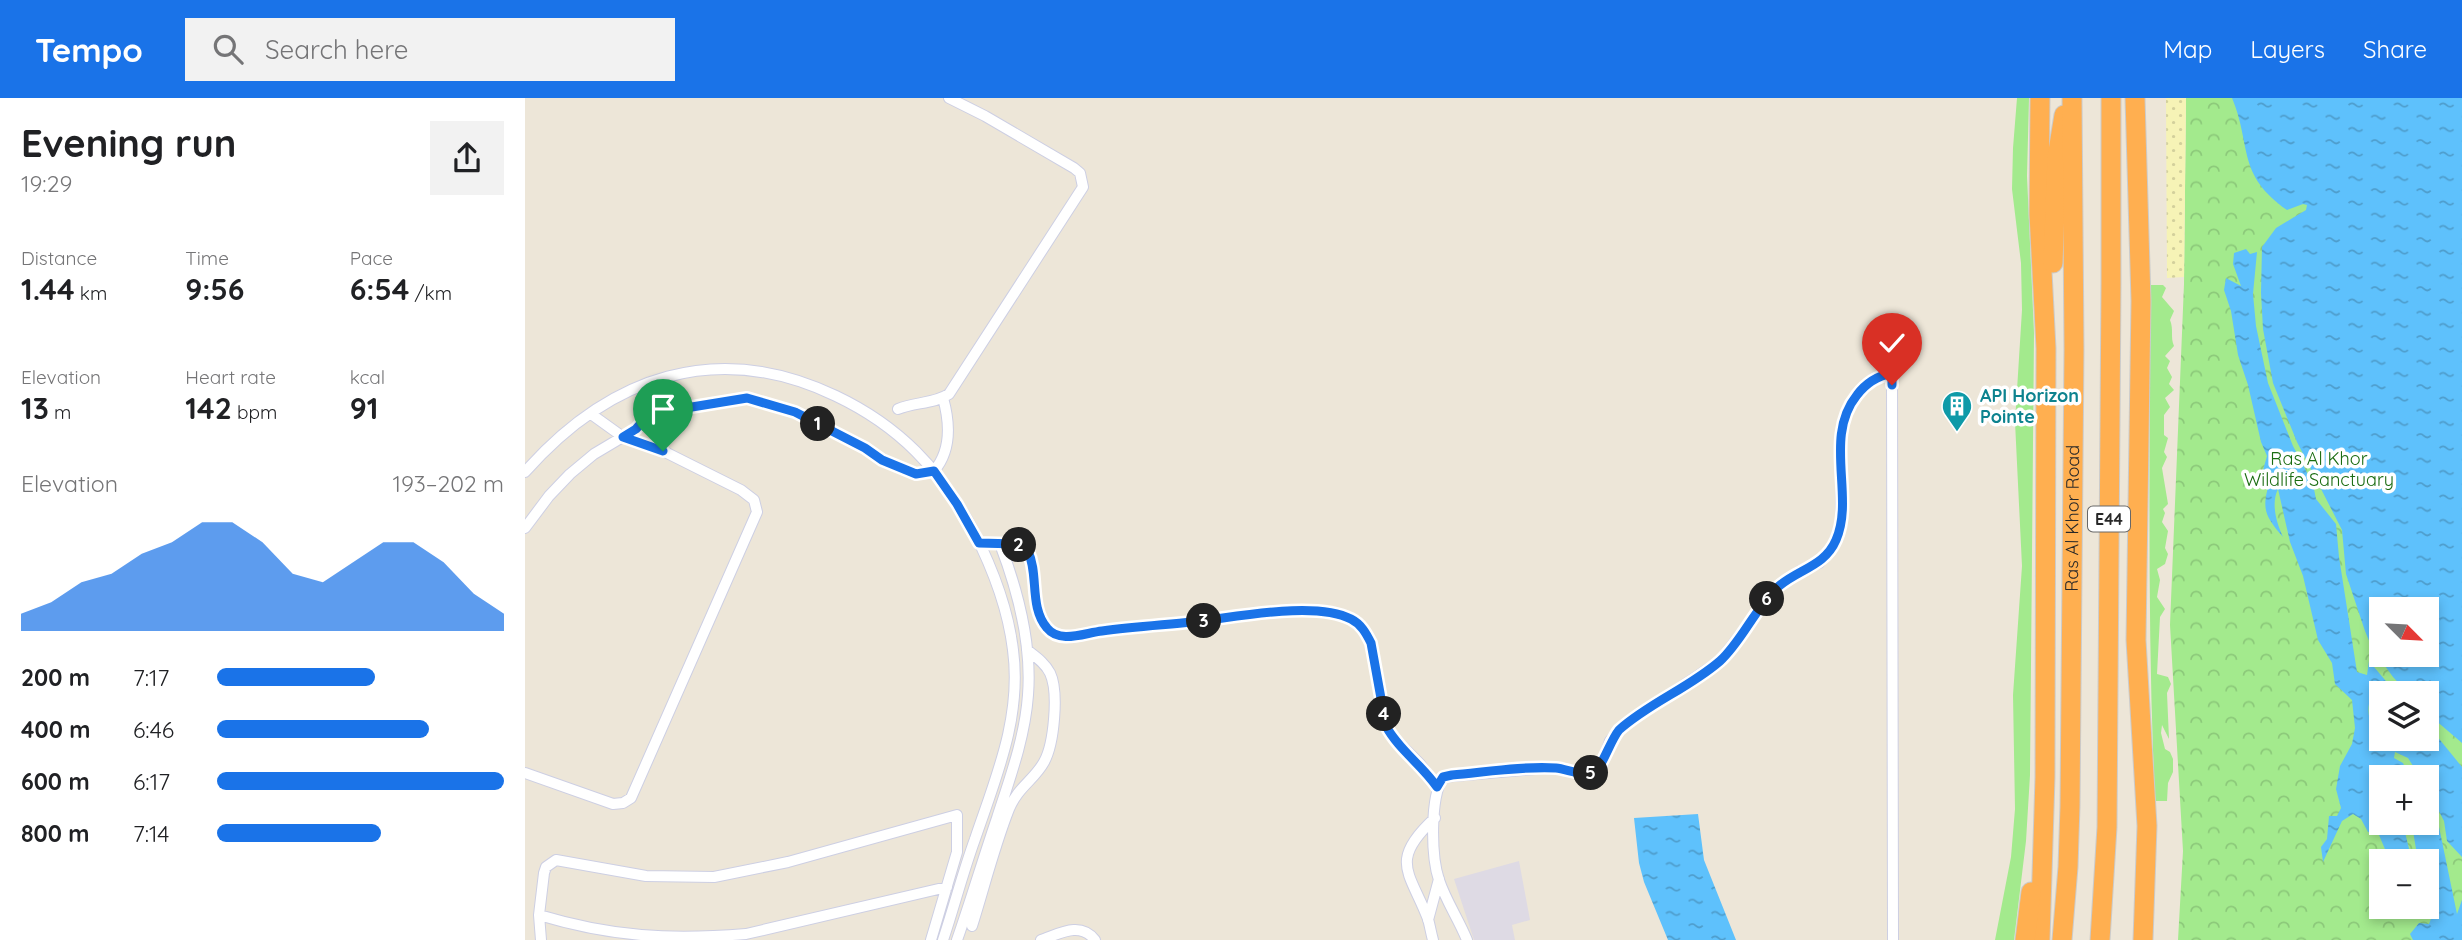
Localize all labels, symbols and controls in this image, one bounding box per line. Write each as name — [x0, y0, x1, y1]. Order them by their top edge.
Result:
search box — [185, 18, 675, 81]
text: Tempo — [35, 29, 143, 70]
icon: search — [209, 30, 247, 68]
text: Search here — [265, 33, 408, 66]
text: Map — [2163, 34, 2212, 64]
text: Layers — [2250, 34, 2325, 64]
text: Share — [2363, 34, 2427, 64]
text: Evening run — [21, 119, 236, 167]
button: share — [430, 121, 504, 195]
text: 19:29 — [21, 169, 72, 198]
text: Distance — [21, 246, 97, 270]
text: Time — [185, 246, 229, 270]
text: Pace — [350, 246, 393, 270]
text: 1.44 — [21, 270, 75, 308]
text: 9:56 — [185, 270, 244, 308]
text: 6:54 — [350, 270, 409, 308]
text: km — [75, 281, 107, 305]
text: /km — [409, 281, 452, 305]
pin — [1862, 313, 1922, 385]
icon: check — [1873, 324, 1911, 362]
text: Elevation — [21, 365, 101, 389]
text: Heart rate — [185, 365, 276, 389]
text: kcal — [350, 365, 385, 389]
pin — [633, 379, 693, 451]
place label: API Horizon Pointe — [1980, 384, 2079, 428]
text: 13 — [21, 389, 49, 427]
text: 142 — [185, 389, 232, 427]
text: 91 — [350, 389, 378, 427]
building icon: API Horizon Pointe — [1940, 389, 1974, 433]
icon: arrive — [644, 390, 682, 428]
text: m — [49, 400, 71, 424]
text: bpm — [232, 400, 277, 424]
pin: 1 — [801, 406, 835, 442]
text: 1 — [814, 411, 821, 435]
street label: Ras Al Khor Road — [2060, 445, 2084, 592]
park label: Ras Al Khor Wildlife Sanctuary — [2244, 447, 2394, 491]
text: Elevation — [21, 469, 118, 498]
text: 193–202 m — [392, 469, 504, 498]
road number: E44 — [2088, 506, 2130, 532]
pin: 2 — [1001, 528, 1037, 562]
text: 2 — [1013, 532, 1024, 556]
pin: 6 — [1749, 582, 1785, 616]
text: 6 — [1761, 586, 1772, 610]
north arrow — [2369, 597, 2439, 667]
map controls — [2369, 597, 2439, 919]
pin: 3 — [1187, 603, 1221, 638]
text: 3 — [1198, 608, 1209, 632]
text: 200 m — [21, 663, 90, 692]
text: 7:17 — [133, 663, 169, 692]
button: layers — [2369, 681, 2439, 751]
pin: 4 — [1367, 696, 1401, 732]
text: 4 — [1378, 701, 1389, 725]
text: 400 m — [21, 715, 90, 744]
text: 6:46 — [133, 715, 174, 744]
pin: 5 — [1573, 756, 1609, 790]
text: 5 — [1585, 760, 1596, 784]
button: + — [2369, 765, 2439, 835]
text: 600 m — [21, 767, 90, 796]
text: 6:17 — [133, 767, 170, 796]
text: 800 m — [21, 819, 90, 848]
text: 7:14 — [133, 819, 169, 848]
button: − — [2369, 849, 2439, 919]

